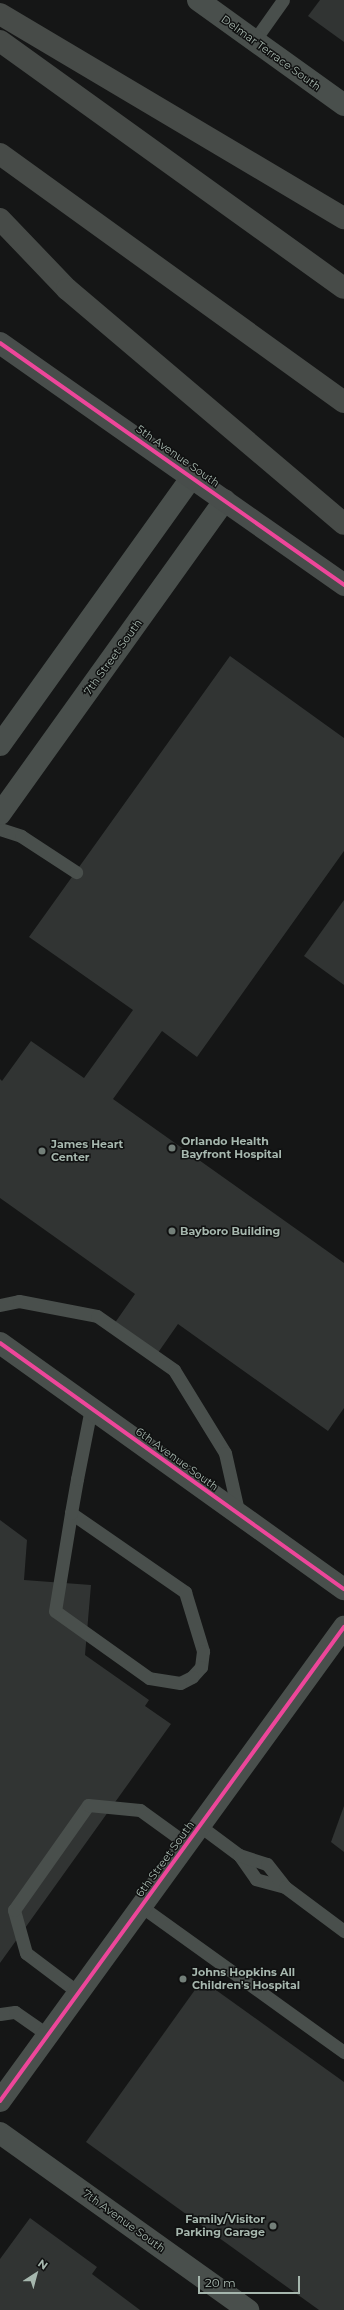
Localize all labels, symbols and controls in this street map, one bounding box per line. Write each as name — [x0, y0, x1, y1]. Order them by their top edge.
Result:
street label: Delmar Terrace South — [219, 12, 323, 94]
street label: 5th Avenue South — [134, 422, 222, 490]
street label: 7th Street South — [81, 617, 145, 697]
place label: Orlando Health Bayfront Hospital — [181, 1135, 282, 1161]
place label: James Heart Center — [51, 1138, 123, 1164]
marker: Orlando Health Bayfront Hospital — [166, 1142, 178, 1154]
marker: James Heart Center — [36, 1145, 48, 1157]
place label: Bayboro Building — [180, 1224, 280, 1238]
marker: Bayboro Building — [167, 1226, 177, 1236]
street label: 6th Avenue South — [133, 1425, 221, 1493]
street label: 6th Street South — [133, 1818, 197, 1900]
place label: Johns Hopkins All Children's Hospital — [192, 1966, 300, 1992]
marker: Johns Hopkins All Children's Hospital — [177, 1973, 189, 1985]
street label: 7th Avenue South — [80, 2187, 168, 2255]
place label: Family/Visitor Parking Garage — [176, 2213, 265, 2239]
marker: Family/Visitor Parking Garage — [268, 2221, 278, 2231]
north arrow — [16, 2254, 56, 2294]
text: N — [35, 2256, 51, 2273]
scale bar — [200, 2268, 302, 2294]
text: 20 m — [205, 2275, 236, 2290]

